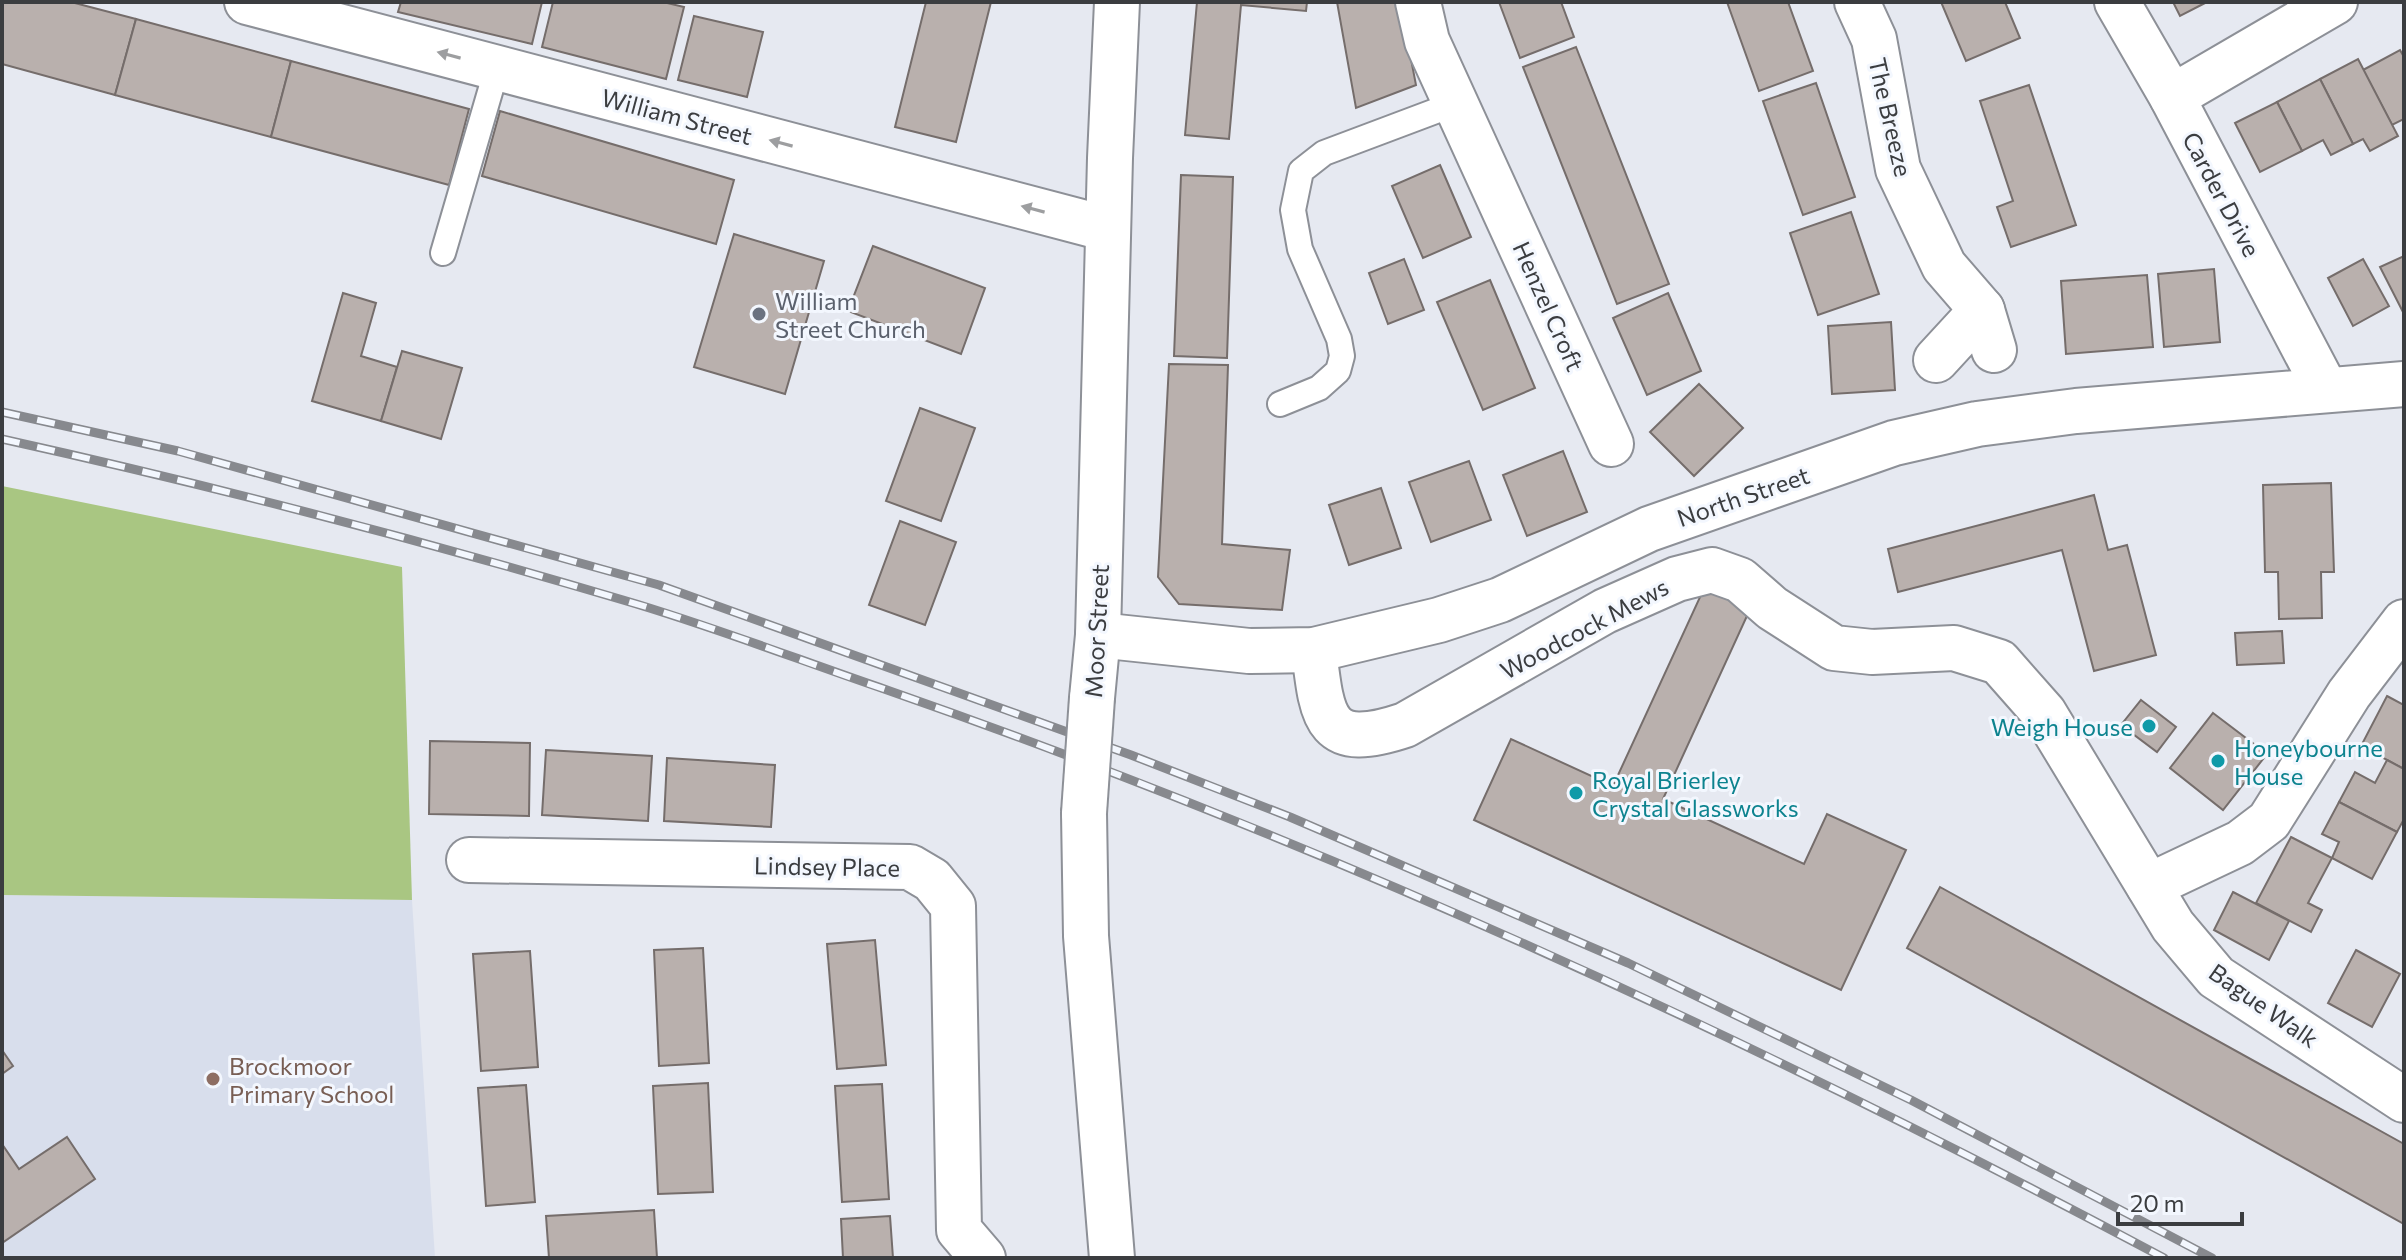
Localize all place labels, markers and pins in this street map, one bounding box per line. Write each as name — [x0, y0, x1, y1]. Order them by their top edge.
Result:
place label: William Street Church — [775, 286, 926, 343]
marker: William Street Church — [750, 305, 768, 323]
place label: Weigh House — [1991, 712, 2133, 741]
marker: Weigh House — [2140, 717, 2158, 735]
place label: Honeybourne House — [2234, 733, 2383, 790]
marker: Honeybourne House — [2209, 752, 2227, 770]
place label: Royal Brierley Crystal Glassworks — [1592, 765, 1799, 822]
marker: Royal Brierley Crystal Glassworks — [1567, 784, 1585, 802]
place label: Brockmoor Primary School — [229, 1051, 394, 1108]
marker: Brockmoor Primary School — [204, 1070, 222, 1088]

